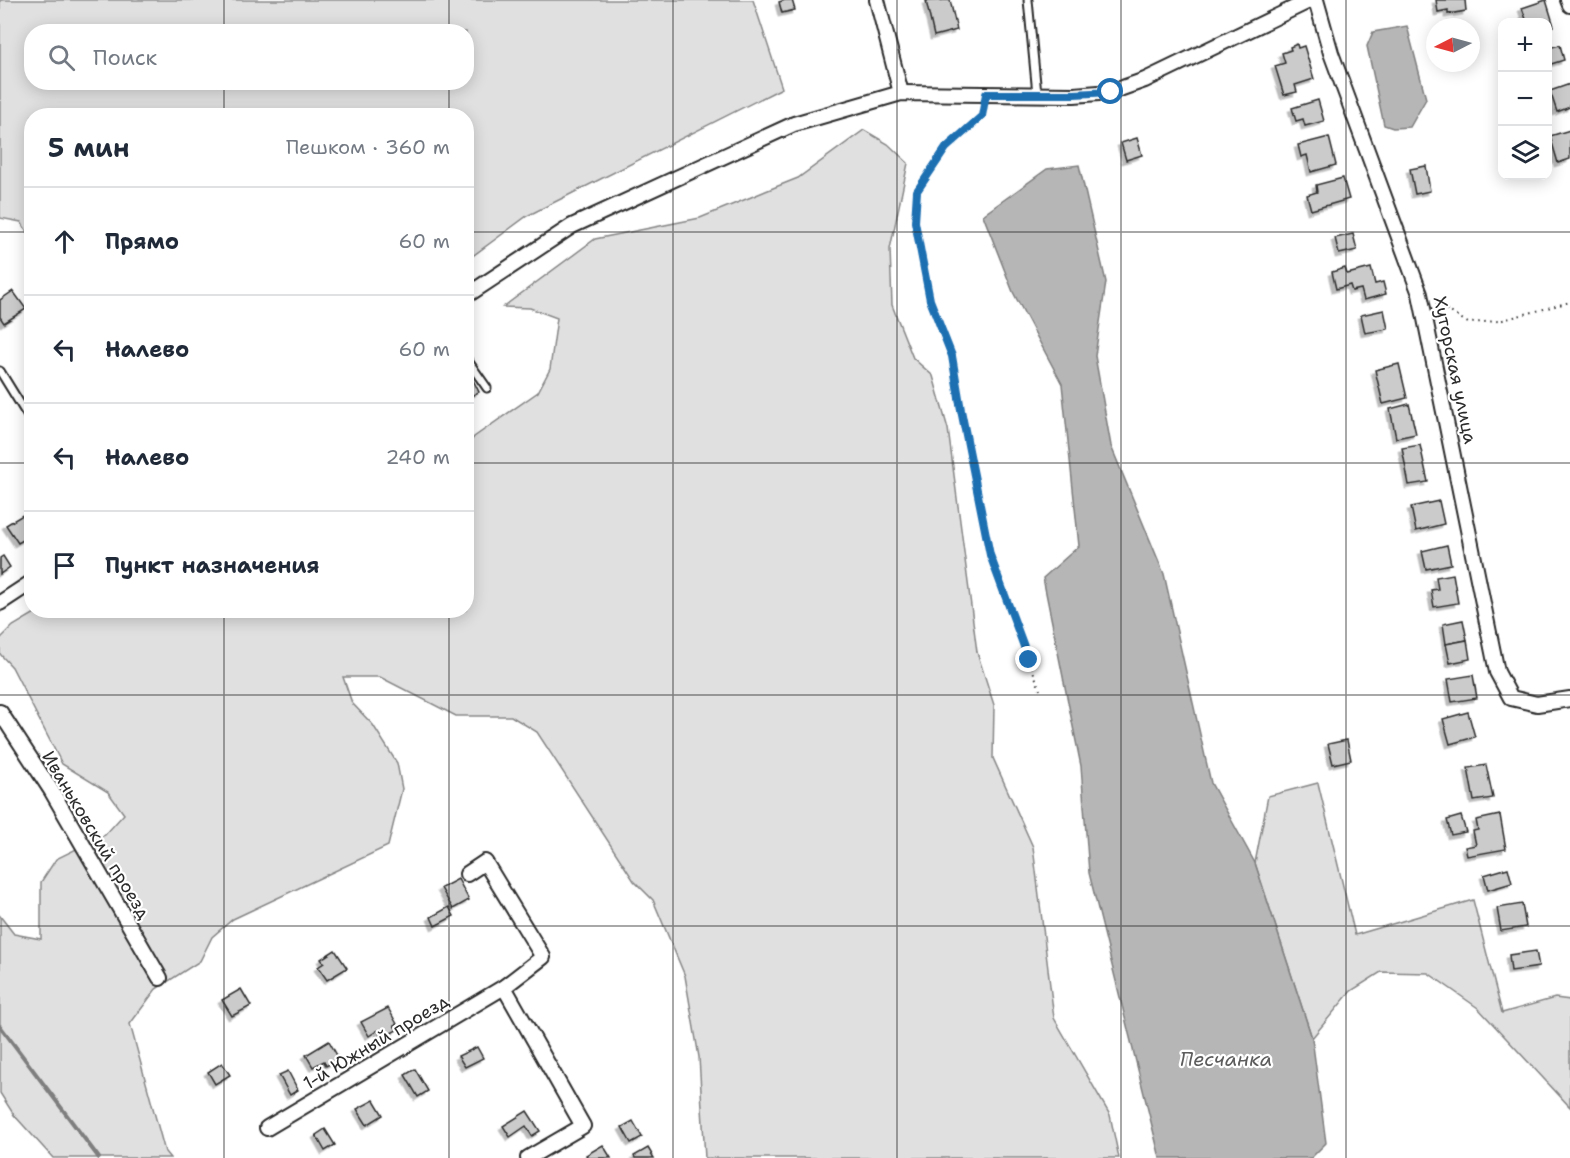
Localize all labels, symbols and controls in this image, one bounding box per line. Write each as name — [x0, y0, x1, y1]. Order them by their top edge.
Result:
north arrow — [1426, 18, 1480, 72]
map controls — [1498, 18, 1552, 180]
button: + — [1498, 18, 1552, 72]
search box — [24, 24, 474, 90]
icon: search — [45, 41, 78, 74]
text: Поиск — [93, 43, 157, 72]
button: − — [1498, 72, 1552, 126]
route start — [1097, 78, 1123, 104]
button: layers — [1498, 126, 1552, 180]
text: 5 мин — [48, 130, 129, 165]
text: Пешком · 360 m — [286, 134, 450, 160]
icon: ahead — [48, 225, 81, 258]
text: Прямо — [105, 227, 179, 256]
text: 60 m — [398, 228, 450, 254]
street label: Хуторская улица — [1428, 294, 1482, 446]
icon: left — [48, 333, 81, 366]
text: Налево — [105, 335, 189, 364]
text: 60 m — [398, 336, 450, 362]
icon: left — [48, 441, 81, 474]
text: Налево — [105, 443, 189, 472]
text: 240 m — [385, 444, 450, 470]
icon: arrive — [48, 549, 81, 582]
text: Пункт назначения — [105, 551, 319, 580]
route end — [1015, 646, 1041, 672]
street label: Иваньковский проезд — [36, 746, 156, 924]
street label: 1-й Южный проезд — [299, 989, 454, 1095]
water label: Песчанка — [1180, 1046, 1272, 1072]

